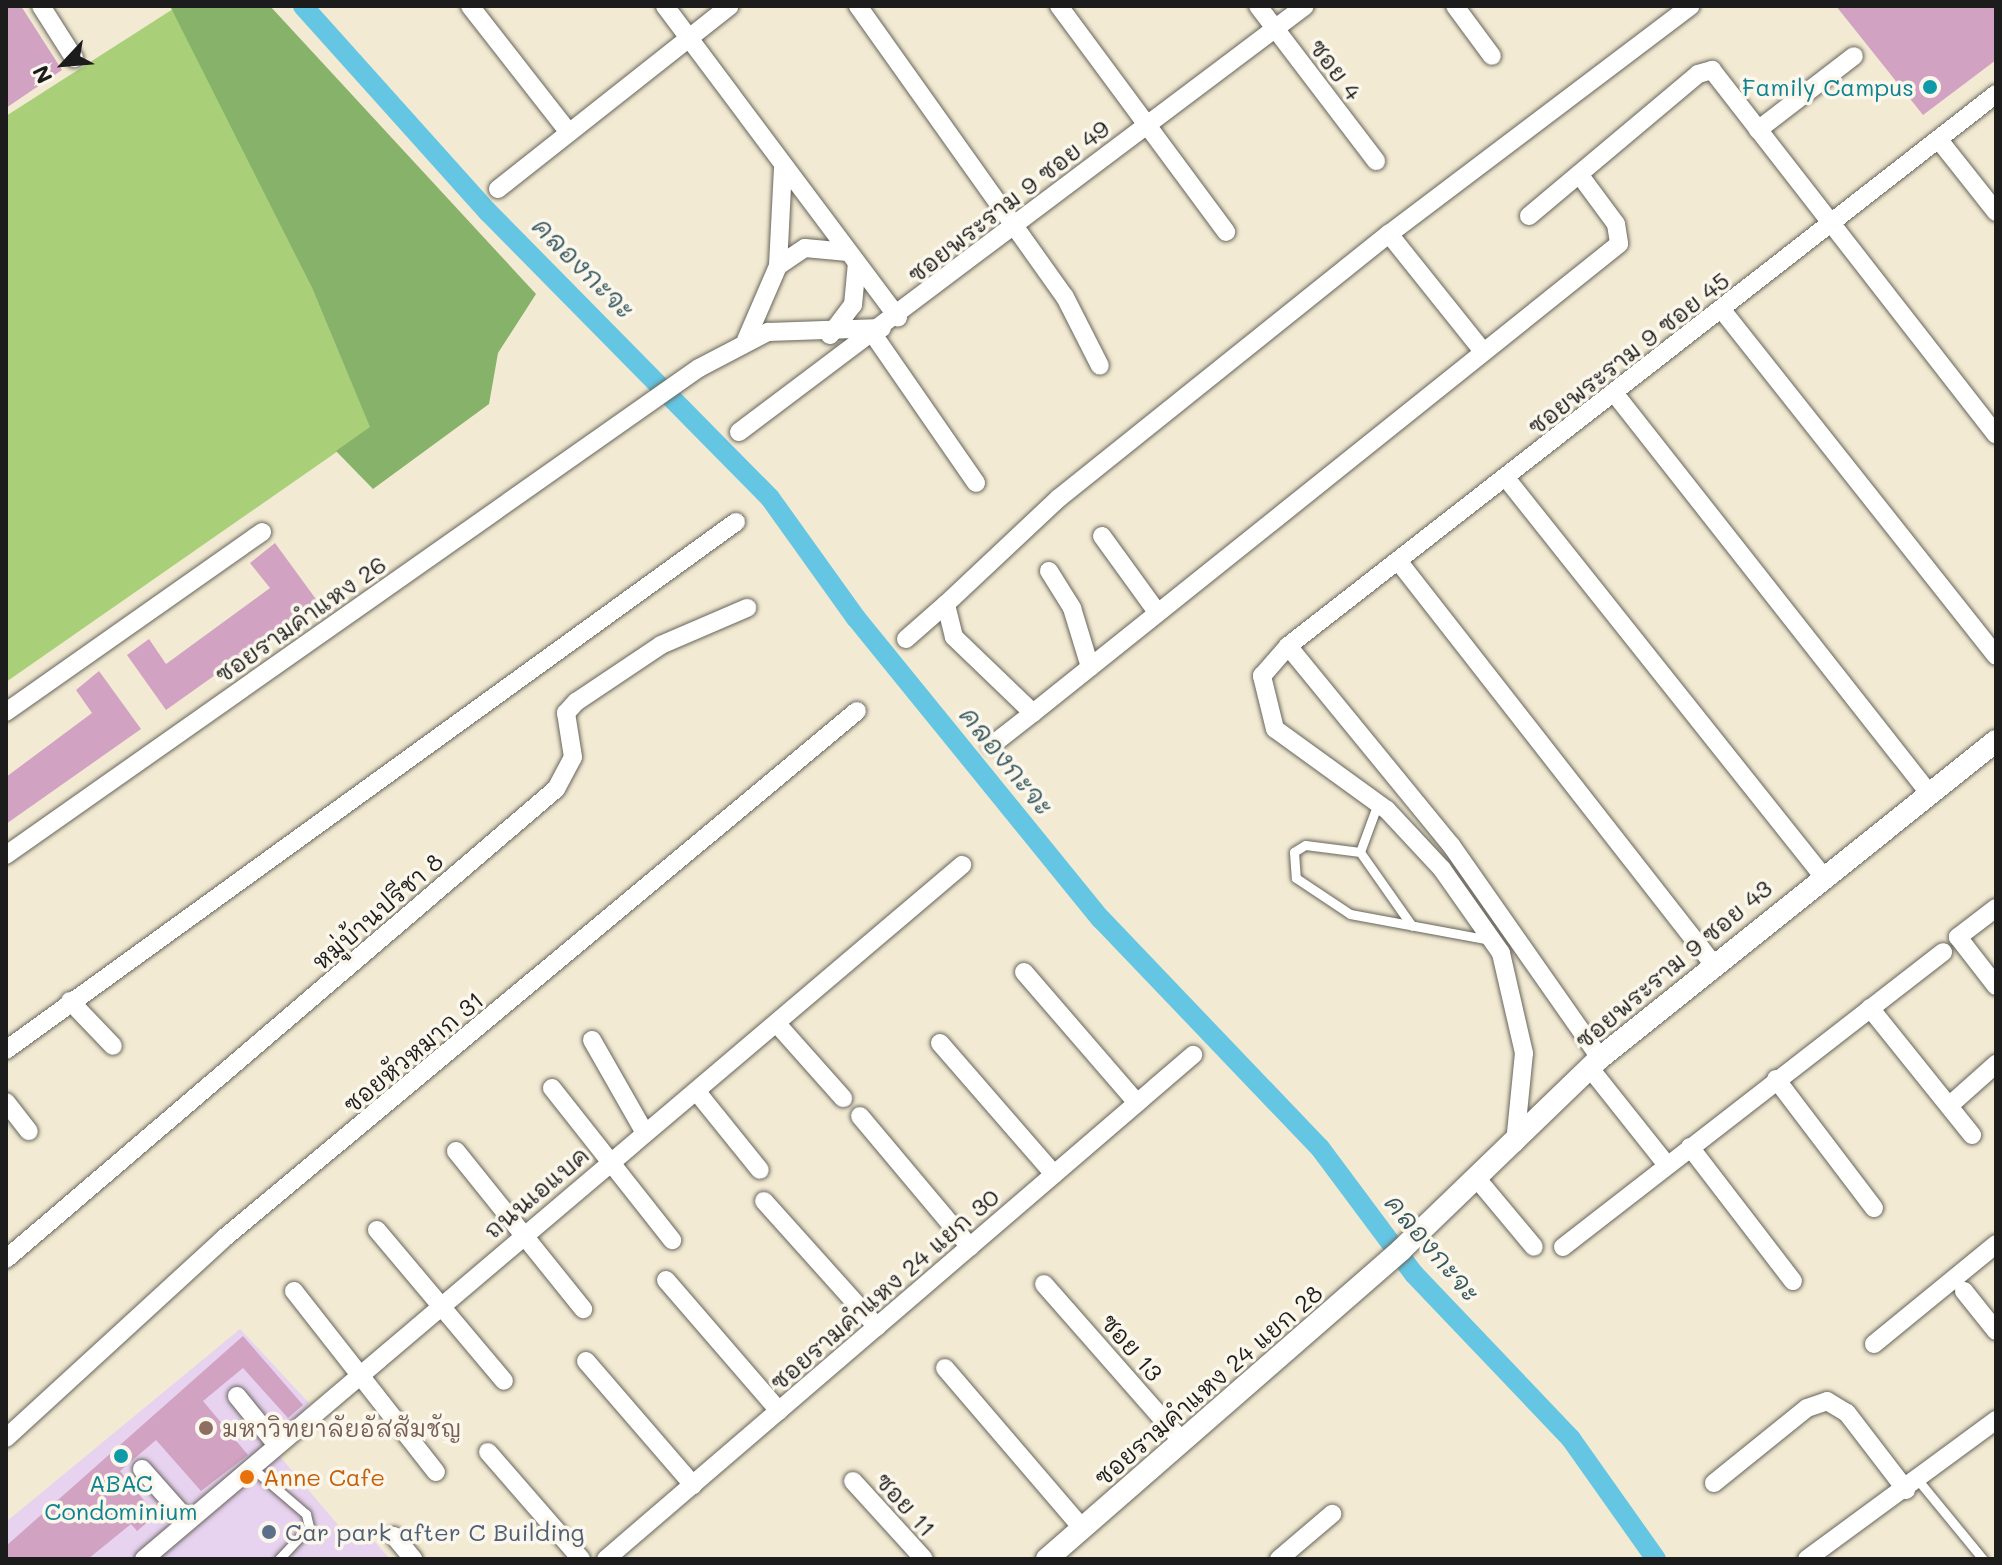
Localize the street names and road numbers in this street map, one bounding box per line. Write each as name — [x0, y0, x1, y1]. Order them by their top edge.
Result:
street label: ซอย 4 — [1304, 33, 1368, 105]
street label: ซอยพระราม 9 ซอย 49 — [901, 113, 1115, 289]
street label: ซอยพระราม 9 ซอย 45 — [1522, 265, 1734, 441]
street label: ซอยรามคำแหง 26 — [209, 549, 391, 689]
street label: หมู่บ้านปรีชา 8 — [306, 846, 448, 976]
street label: ซอยพระราม 9 ซอย 43 — [1569, 873, 1777, 1055]
street label: ซอยหัวหมาก 31 — [337, 985, 489, 1119]
street label: ถนนเอแบค — [477, 1140, 595, 1244]
street label: ซอยรามคำแหง 24 แยก 30 — [764, 1182, 1004, 1396]
street label: ซอยรามคำแหง 24 แยก 28 — [1088, 1278, 1328, 1492]
street label: ซอย 13 — [1095, 1307, 1169, 1387]
street label: ซอย 11 — [870, 1466, 942, 1542]

